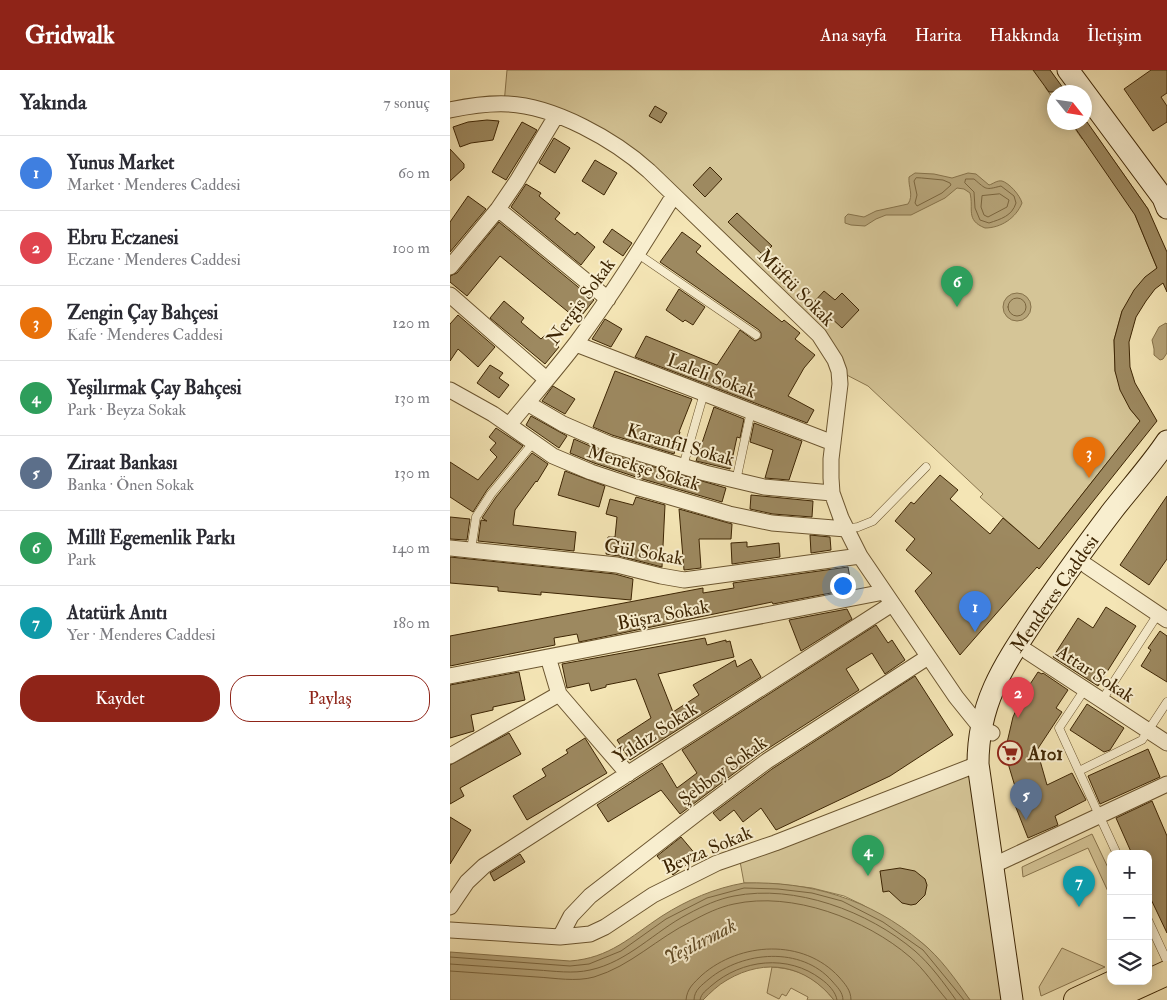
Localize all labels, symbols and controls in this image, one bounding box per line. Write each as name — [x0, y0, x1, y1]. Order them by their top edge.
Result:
text: Gridwalk — [25, 20, 114, 51]
text: Ana sayfa — [820, 24, 887, 47]
text: Harita — [915, 24, 962, 47]
text: Hakkında — [990, 24, 1059, 47]
text: İletişim — [1087, 24, 1142, 47]
north arrow — [1047, 85, 1092, 130]
text: Yakında — [20, 89, 87, 116]
text: 7 sonuç — [383, 93, 430, 113]
text: Yunus Market — [67, 151, 174, 175]
text: 1 — [33, 163, 39, 183]
text: 60 m — [398, 163, 430, 183]
text: Market · Menderes Caddesi — [67, 175, 241, 195]
text: Ebru Eczanesi — [67, 226, 179, 250]
text: 2 — [32, 238, 40, 258]
text: 100 m — [392, 238, 430, 258]
street label: Müftü Sokak — [753, 244, 840, 331]
text: Eczane · Menderes Caddesi — [67, 250, 241, 270]
street label: Nergis Sokak — [541, 253, 620, 350]
pin: 6 — [941, 266, 973, 307]
text: Zengin Çay Bahçesi — [67, 301, 218, 325]
text: 3 — [33, 313, 39, 333]
text: 120 m — [392, 313, 430, 333]
text: Kafe · Menderes Caddesi — [67, 325, 223, 345]
street label: Laleli Sokak — [664, 348, 760, 404]
text: Yeşilırmak Çay Bahçesi — [67, 376, 242, 400]
text: 4 — [32, 388, 40, 408]
text: 130 m — [394, 388, 430, 408]
text: Park · Beyza Sokak — [67, 400, 186, 420]
street label: Karanfil Sokak — [624, 418, 738, 472]
pin: 3 — [1073, 437, 1105, 478]
street label: Menekşe Sokak — [584, 439, 703, 497]
text: Ziraat Bankası — [67, 451, 178, 475]
text: 5 — [32, 463, 40, 483]
text: 130 m — [394, 463, 430, 483]
text: Banka · Önen Sokak — [67, 475, 194, 495]
text: Millî Egemenlik Parkı — [67, 526, 235, 550]
street label: Menderes Caddesi — [1005, 530, 1104, 657]
street label: Gül Sokak — [602, 533, 685, 571]
text: 6 — [32, 538, 40, 558]
text: 140 m — [392, 538, 430, 558]
text: Park — [67, 550, 96, 570]
your location — [830, 573, 856, 599]
pin: 1 — [959, 591, 991, 632]
street label: Büşra Sokak — [615, 594, 711, 636]
text: Atatürk Anıtı — [67, 601, 167, 625]
text: 7 — [32, 613, 40, 633]
text: 180 m — [393, 613, 430, 633]
text: Yer · Menderes Caddesi — [67, 625, 216, 645]
street label: Attar Sokak — [1051, 639, 1139, 708]
button: Kaydet — [20, 675, 220, 722]
button: Paylaş — [230, 675, 430, 722]
pin: 2 — [1002, 677, 1034, 718]
street label: Yıldız Sokak — [609, 697, 702, 769]
street label: Şebboy Sokak — [673, 731, 772, 811]
supermarket icon: A101 — [997, 740, 1023, 766]
place label: A101 — [1027, 742, 1063, 766]
pin: 5 — [1010, 779, 1042, 820]
street label: Beyza Sokak — [659, 820, 756, 880]
pin: 4 — [852, 835, 884, 876]
map controls — [1107, 850, 1152, 985]
button: + — [1107, 850, 1152, 895]
pin: 7 — [1063, 866, 1095, 907]
button: − — [1107, 895, 1152, 940]
water label: Yeşilırmak — [660, 913, 741, 970]
button: layers — [1107, 940, 1152, 985]

